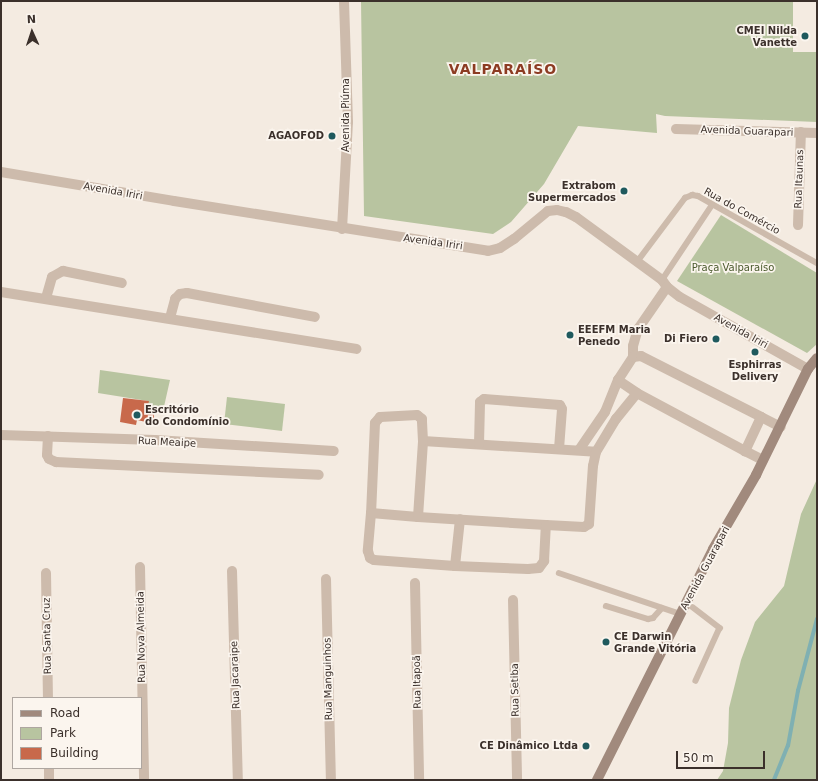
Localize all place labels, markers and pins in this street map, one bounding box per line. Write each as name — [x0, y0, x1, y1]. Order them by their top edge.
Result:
place label: CMEI Nilda Vanette — [737, 24, 797, 48]
marker: CMEI Nilda Vanette — [800, 31, 810, 41]
place label: AGAOFOD — [268, 130, 324, 142]
marker: AGAOFOD — [327, 131, 337, 141]
place label: Extrabom Supermercados — [528, 179, 616, 202]
marker: Extrabom Supermercados — [619, 186, 629, 196]
place label: EEEFM Maria Penedo — [578, 323, 651, 346]
marker: EEEFM Maria Penedo — [565, 330, 575, 340]
place label: Di Fiero — [664, 333, 708, 345]
marker: Di Fiero — [711, 334, 721, 344]
marker: Esphirras Delivery — [750, 347, 760, 357]
place label: Esphirras Delivery — [728, 358, 782, 382]
place label: Escritório do Condomínio — [145, 403, 229, 426]
marker: Escritório do Condomínio — [132, 410, 142, 420]
place label: CE Darwin Grande Vitória — [614, 630, 696, 654]
marker: CE Darwin Grande Vitória — [601, 637, 611, 647]
place label: CE Dinâmico Ltda — [480, 740, 578, 752]
marker: CE Dinâmico Ltda — [581, 741, 591, 751]

